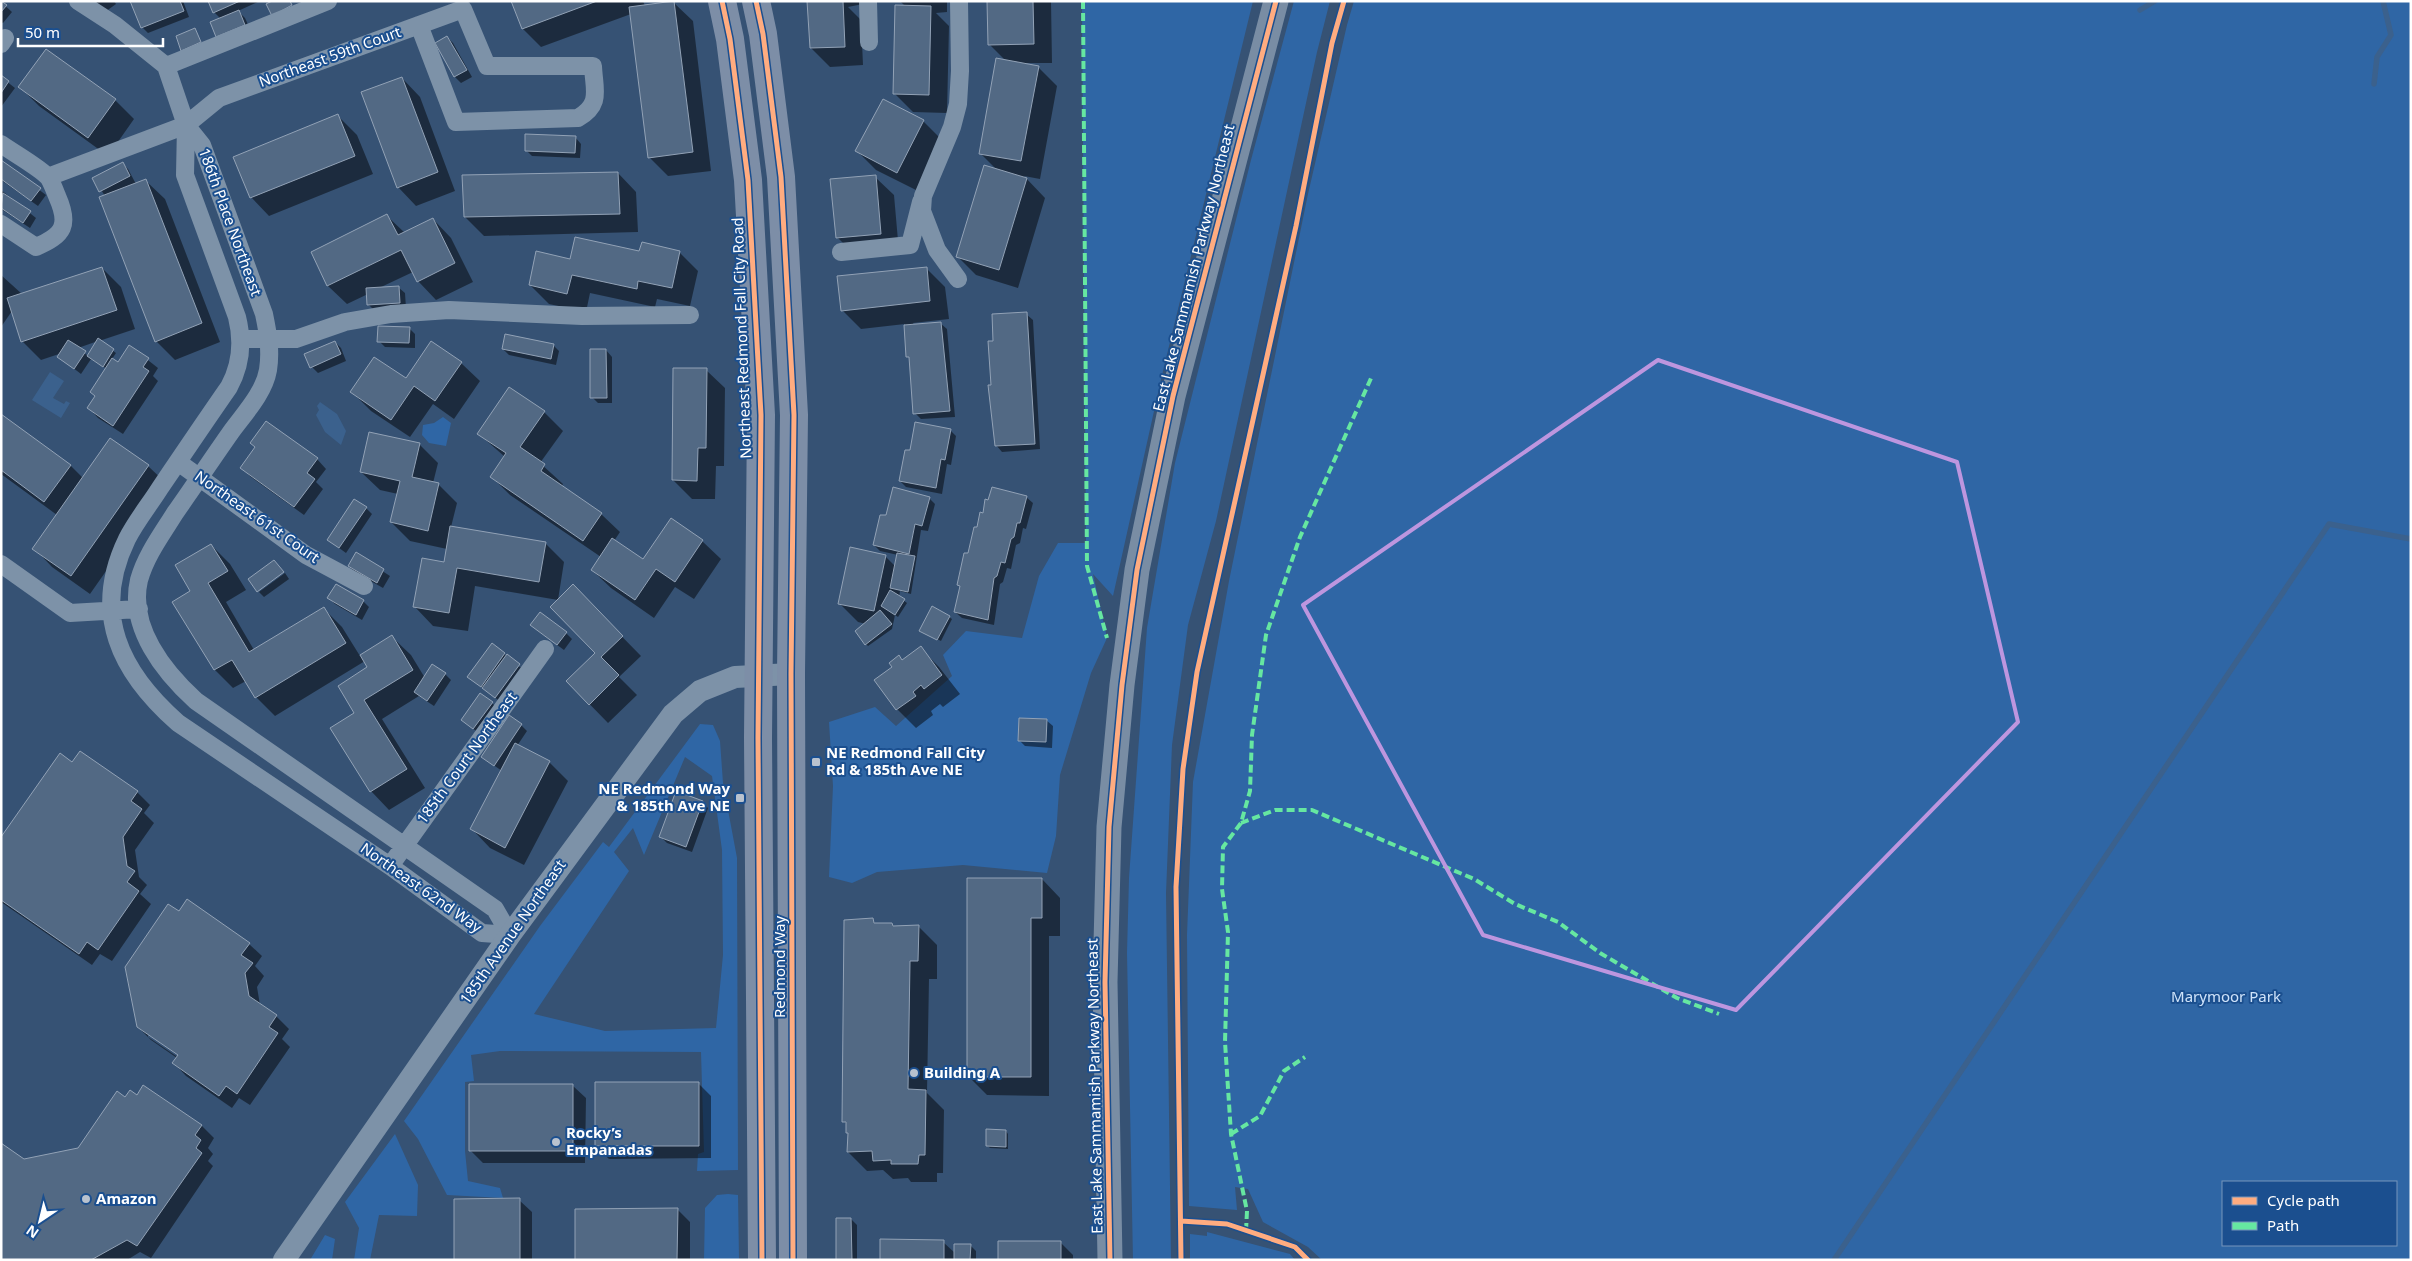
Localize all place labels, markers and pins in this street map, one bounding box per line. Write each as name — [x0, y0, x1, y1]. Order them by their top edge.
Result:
place label: NE Redmond Fall City Rd & 185th Ave NE — [826, 742, 986, 779]
marker: NE Redmond Fall City Rd & 185th Ave NE — [810, 756, 822, 768]
place label: NE Redmond Way & 185th Ave NE — [598, 778, 730, 815]
marker: NE Redmond Way & 185th Ave NE — [734, 792, 746, 804]
place label: Building A — [924, 1062, 1001, 1082]
marker: Building A — [908, 1067, 920, 1079]
place label: Rocky’s Empanadas — [566, 1122, 652, 1159]
marker: Rocky’s Empanadas — [550, 1136, 562, 1148]
place label: Amazon — [96, 1188, 157, 1208]
marker: Amazon — [80, 1193, 92, 1205]

